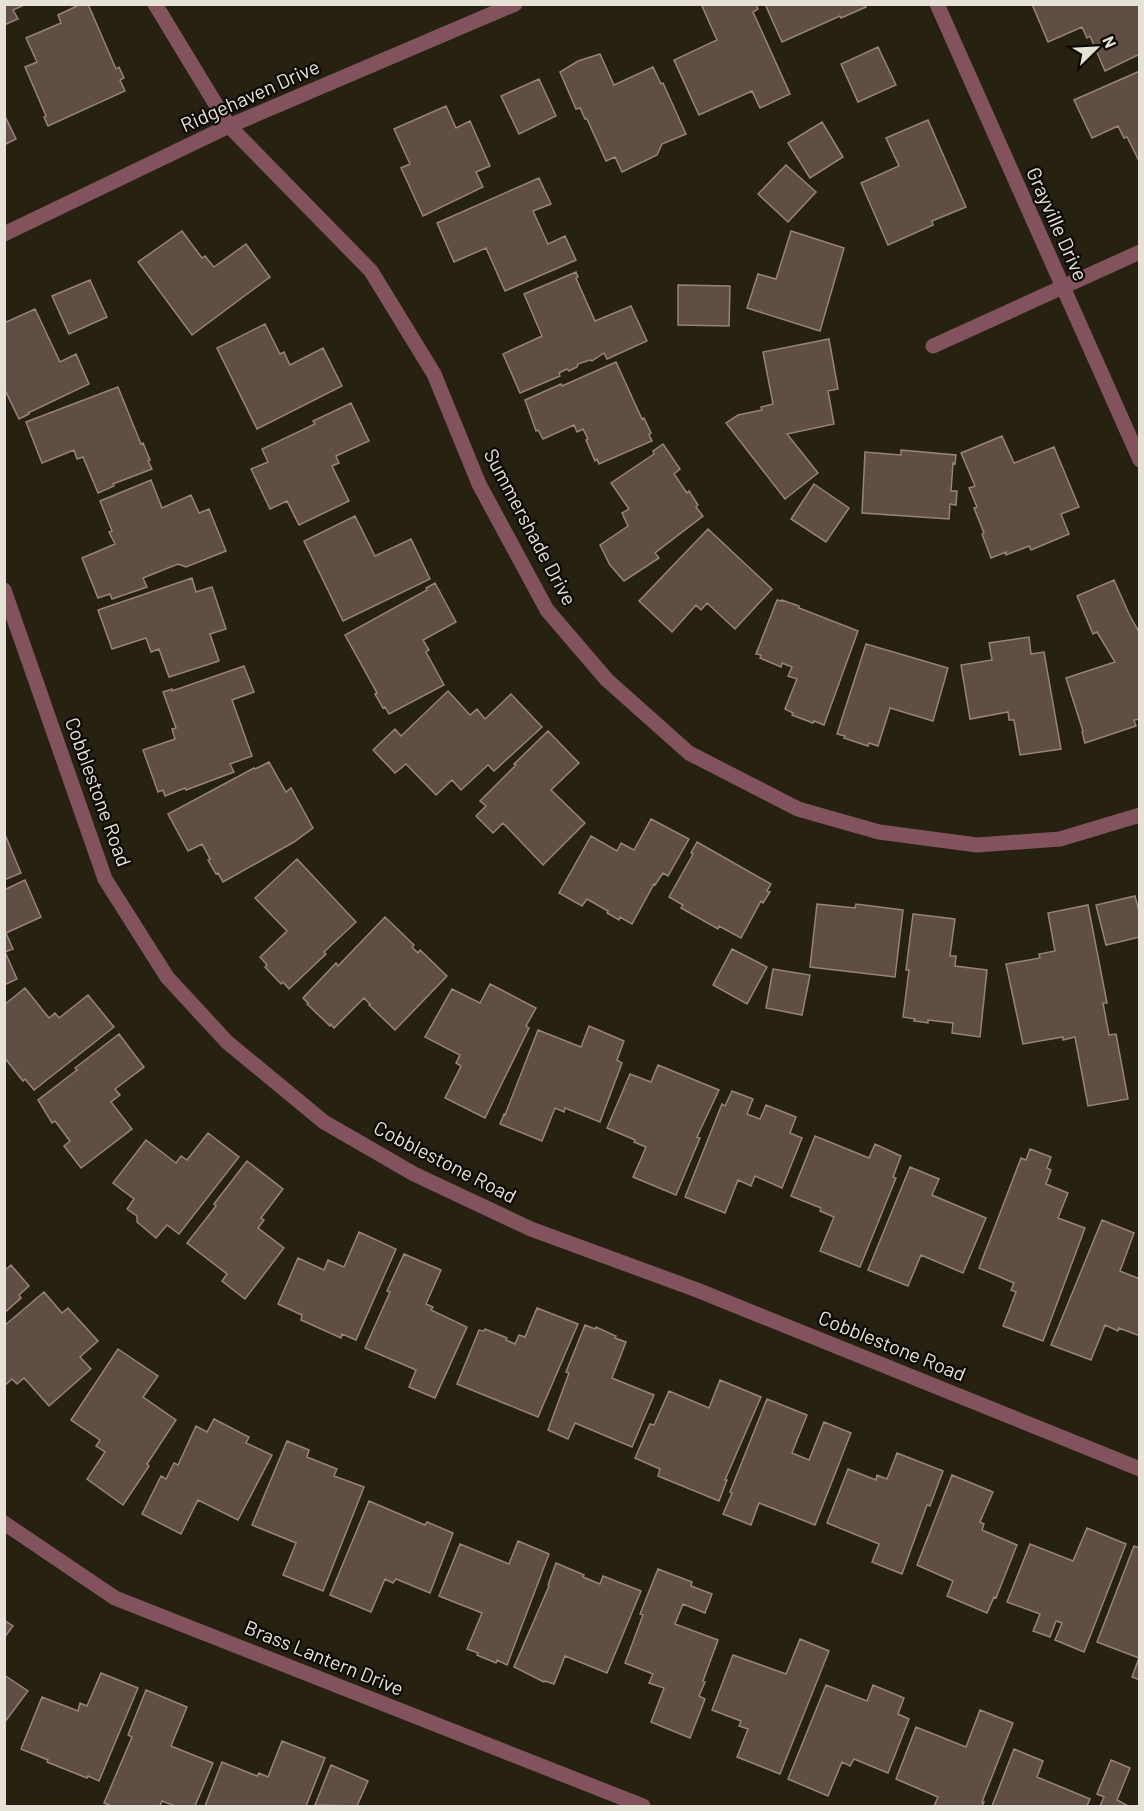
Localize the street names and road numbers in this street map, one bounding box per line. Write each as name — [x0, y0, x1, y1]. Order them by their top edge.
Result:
street label: Ridgehaven Drive — [176, 54, 323, 136]
street label: Grayville Drive — [1022, 163, 1094, 284]
street label: Summershade Drive — [479, 444, 582, 609]
street label: Cobblestone Road — [61, 714, 137, 869]
street label: Cobblestone Road — [370, 1115, 521, 1207]
street label: Cobblestone Road — [815, 1305, 970, 1386]
street label: Brass Lantern Drive — [241, 1614, 407, 1700]

